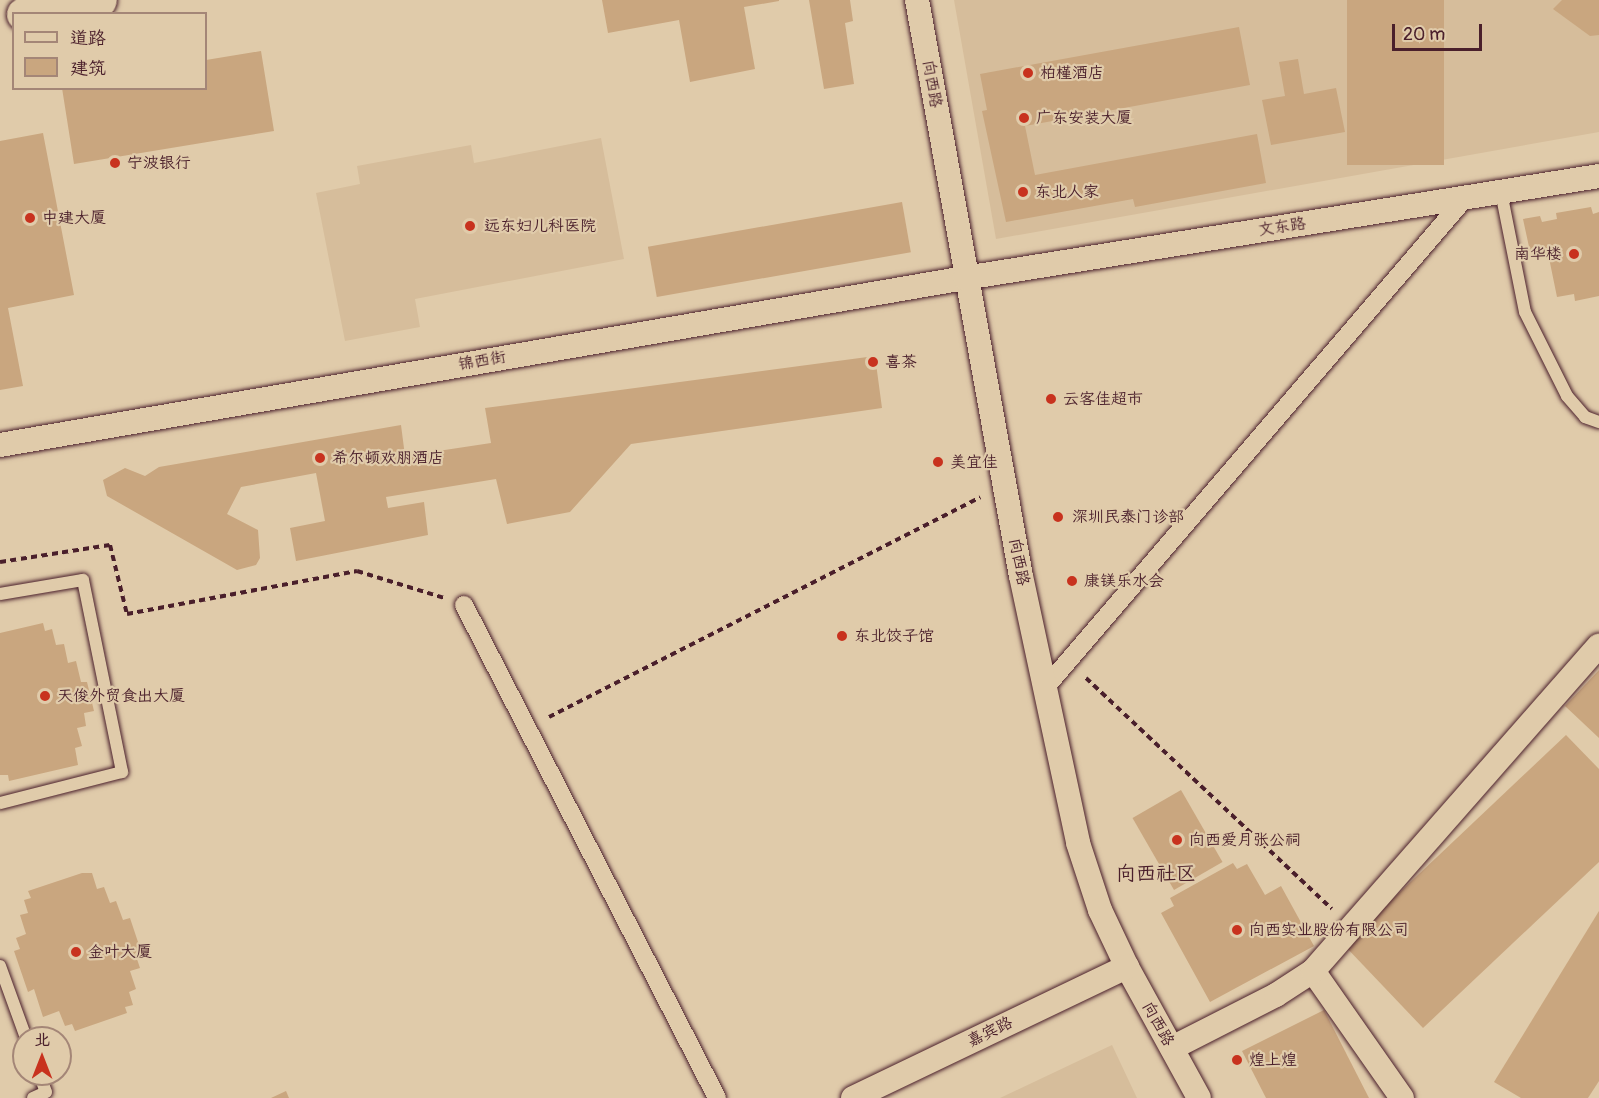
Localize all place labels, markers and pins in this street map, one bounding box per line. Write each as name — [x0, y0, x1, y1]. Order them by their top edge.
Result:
place label: 柏槿酒店 — [1040, 63, 1104, 83]
marker: 柏槿酒店 — [1021, 66, 1035, 80]
place label: 广东安装大厦 — [1036, 108, 1132, 128]
marker: 广东安装大厦 — [1017, 111, 1031, 125]
place label: 宁波银行 — [127, 153, 191, 173]
marker: 宁波银行 — [108, 156, 122, 170]
place label: 东北人家 — [1035, 182, 1099, 202]
marker: 东北人家 — [1016, 185, 1030, 199]
place label: 中建大厦 — [42, 208, 106, 228]
marker: 中建大厦 — [23, 211, 37, 225]
place label: 远东妇儿科医院 — [484, 216, 596, 236]
marker: 远东妇儿科医院 — [461, 217, 479, 235]
place label: 南华楼 — [1514, 244, 1562, 264]
marker: 南华楼 — [1567, 247, 1581, 261]
place label: 喜茶 — [885, 352, 917, 372]
marker: 喜茶 — [866, 355, 880, 369]
place label: 云客佳超市 — [1063, 389, 1143, 409]
marker: 云客佳超市 — [1044, 392, 1058, 406]
place label: 希尔顿欢朋酒店 — [332, 448, 444, 468]
marker: 希尔顿欢朋酒店 — [313, 451, 327, 465]
place label: 美宜佳 — [950, 452, 998, 472]
marker: 美宜佳 — [931, 455, 945, 469]
place label: 深圳民泰门诊部 — [1072, 507, 1184, 527]
marker: 深圳民泰门诊部 — [1049, 508, 1067, 526]
place label: 康镁乐水会 — [1084, 571, 1164, 591]
marker: 康镁乐水会 — [1065, 574, 1079, 588]
place label: 东北饺子馆 — [854, 626, 934, 646]
marker: 东北饺子馆 — [835, 629, 849, 643]
place label: 天俊外贸食出大厦 — [57, 686, 185, 706]
marker: 天俊外贸食出大厦 — [38, 689, 52, 703]
place label: 向西爱月张公祠 — [1189, 830, 1301, 850]
marker: 向西爱月张公祠 — [1170, 833, 1184, 847]
place label: 向西实业股份有限公司 — [1249, 920, 1409, 940]
marker: 向西实业股份有限公司 — [1230, 923, 1244, 937]
place label: 金叶大厦 — [88, 942, 152, 962]
marker: 金叶大厦 — [69, 945, 83, 959]
place label: 煌上煌 — [1249, 1050, 1297, 1070]
marker: 煌上煌 — [1230, 1053, 1244, 1067]

